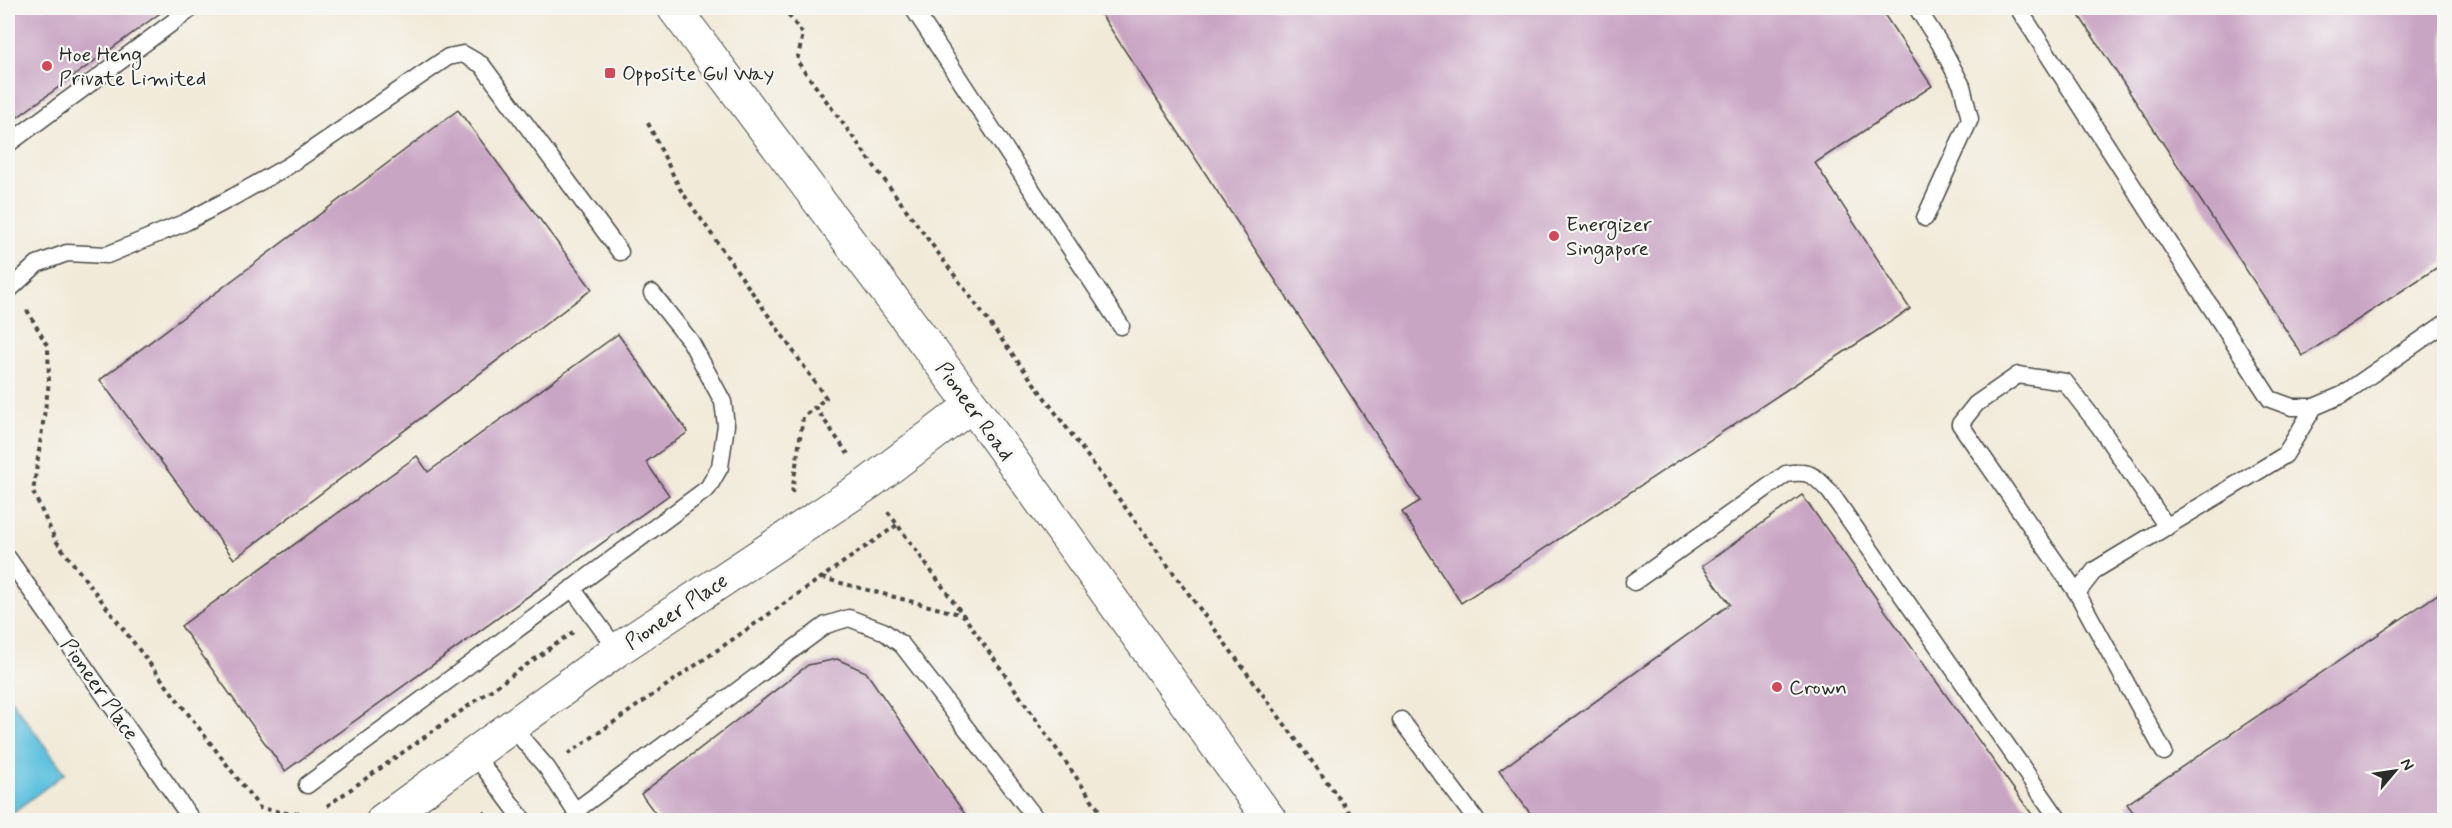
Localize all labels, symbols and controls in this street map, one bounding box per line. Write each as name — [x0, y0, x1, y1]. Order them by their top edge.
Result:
place label: Hoe Heng Private Limited — [59, 41, 206, 93]
marker: Hoe Heng Private Limited — [40, 59, 54, 73]
place label: Opposite Gul Way — [622, 60, 774, 88]
marker: Opposite Gul Way — [603, 66, 617, 80]
place label: Energizer Singapore — [1566, 211, 1652, 264]
marker: Energizer Singapore — [1547, 229, 1561, 243]
street label: Pioneer Road — [929, 356, 1020, 467]
street label: Pioneer Place — [620, 567, 734, 657]
street label: Pioneer Place — [54, 633, 145, 746]
place label: Crown — [1789, 674, 1847, 702]
marker: Crown — [1770, 680, 1784, 694]
north arrow — [2365, 741, 2425, 801]
text: N — [2395, 755, 2419, 774]

